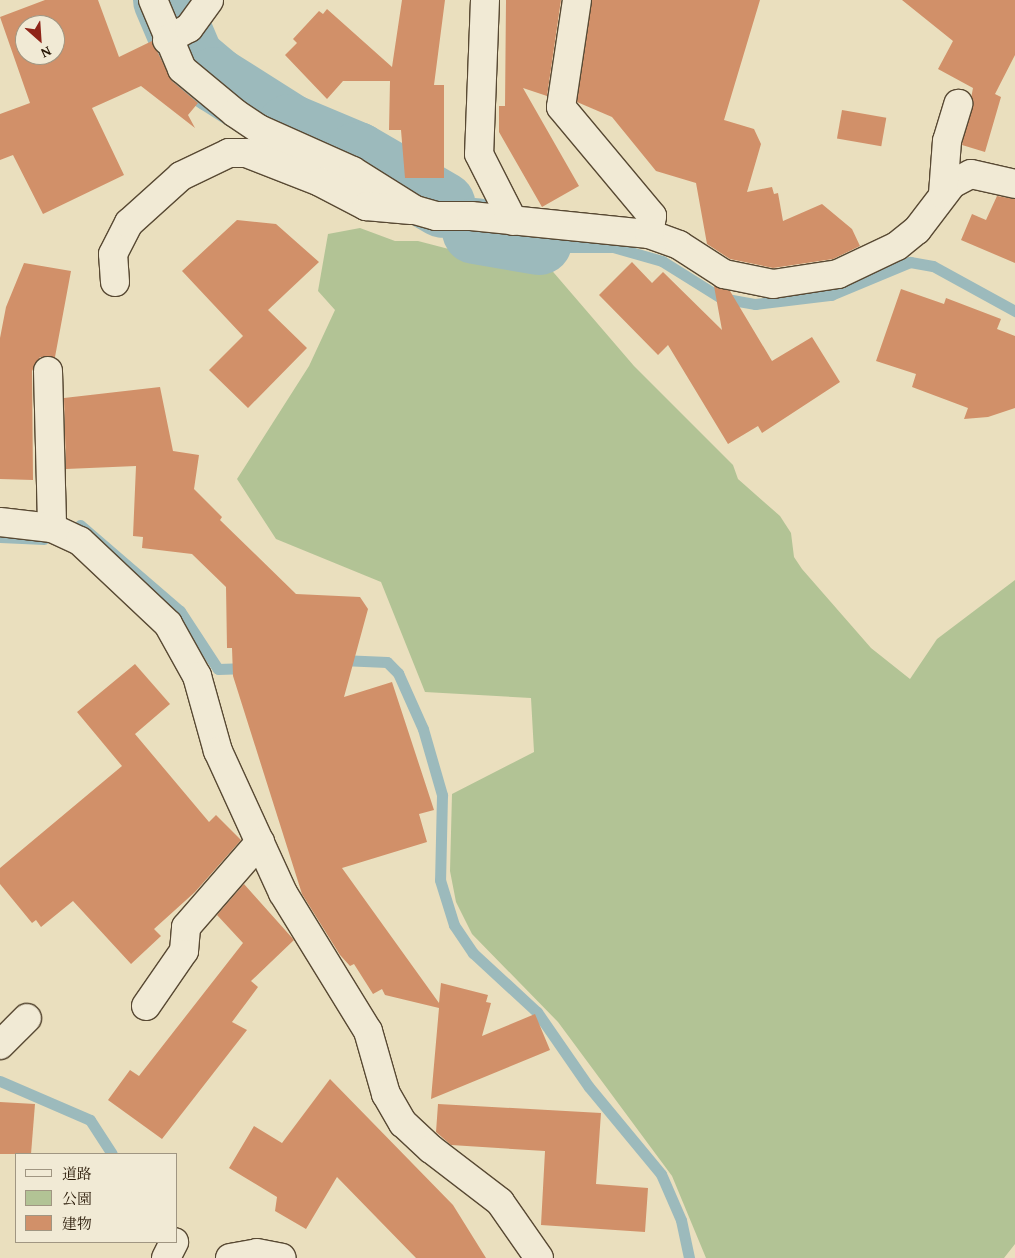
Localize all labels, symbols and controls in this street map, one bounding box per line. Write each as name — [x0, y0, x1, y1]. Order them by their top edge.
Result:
north arrow — [15, 15, 65, 65]
text: N — [38, 42, 55, 64]
legend — [15, 1153, 178, 1243]
text: 道路 — [62, 1163, 92, 1184]
text: 公園 — [62, 1188, 92, 1209]
text: 建物 — [62, 1213, 92, 1234]

